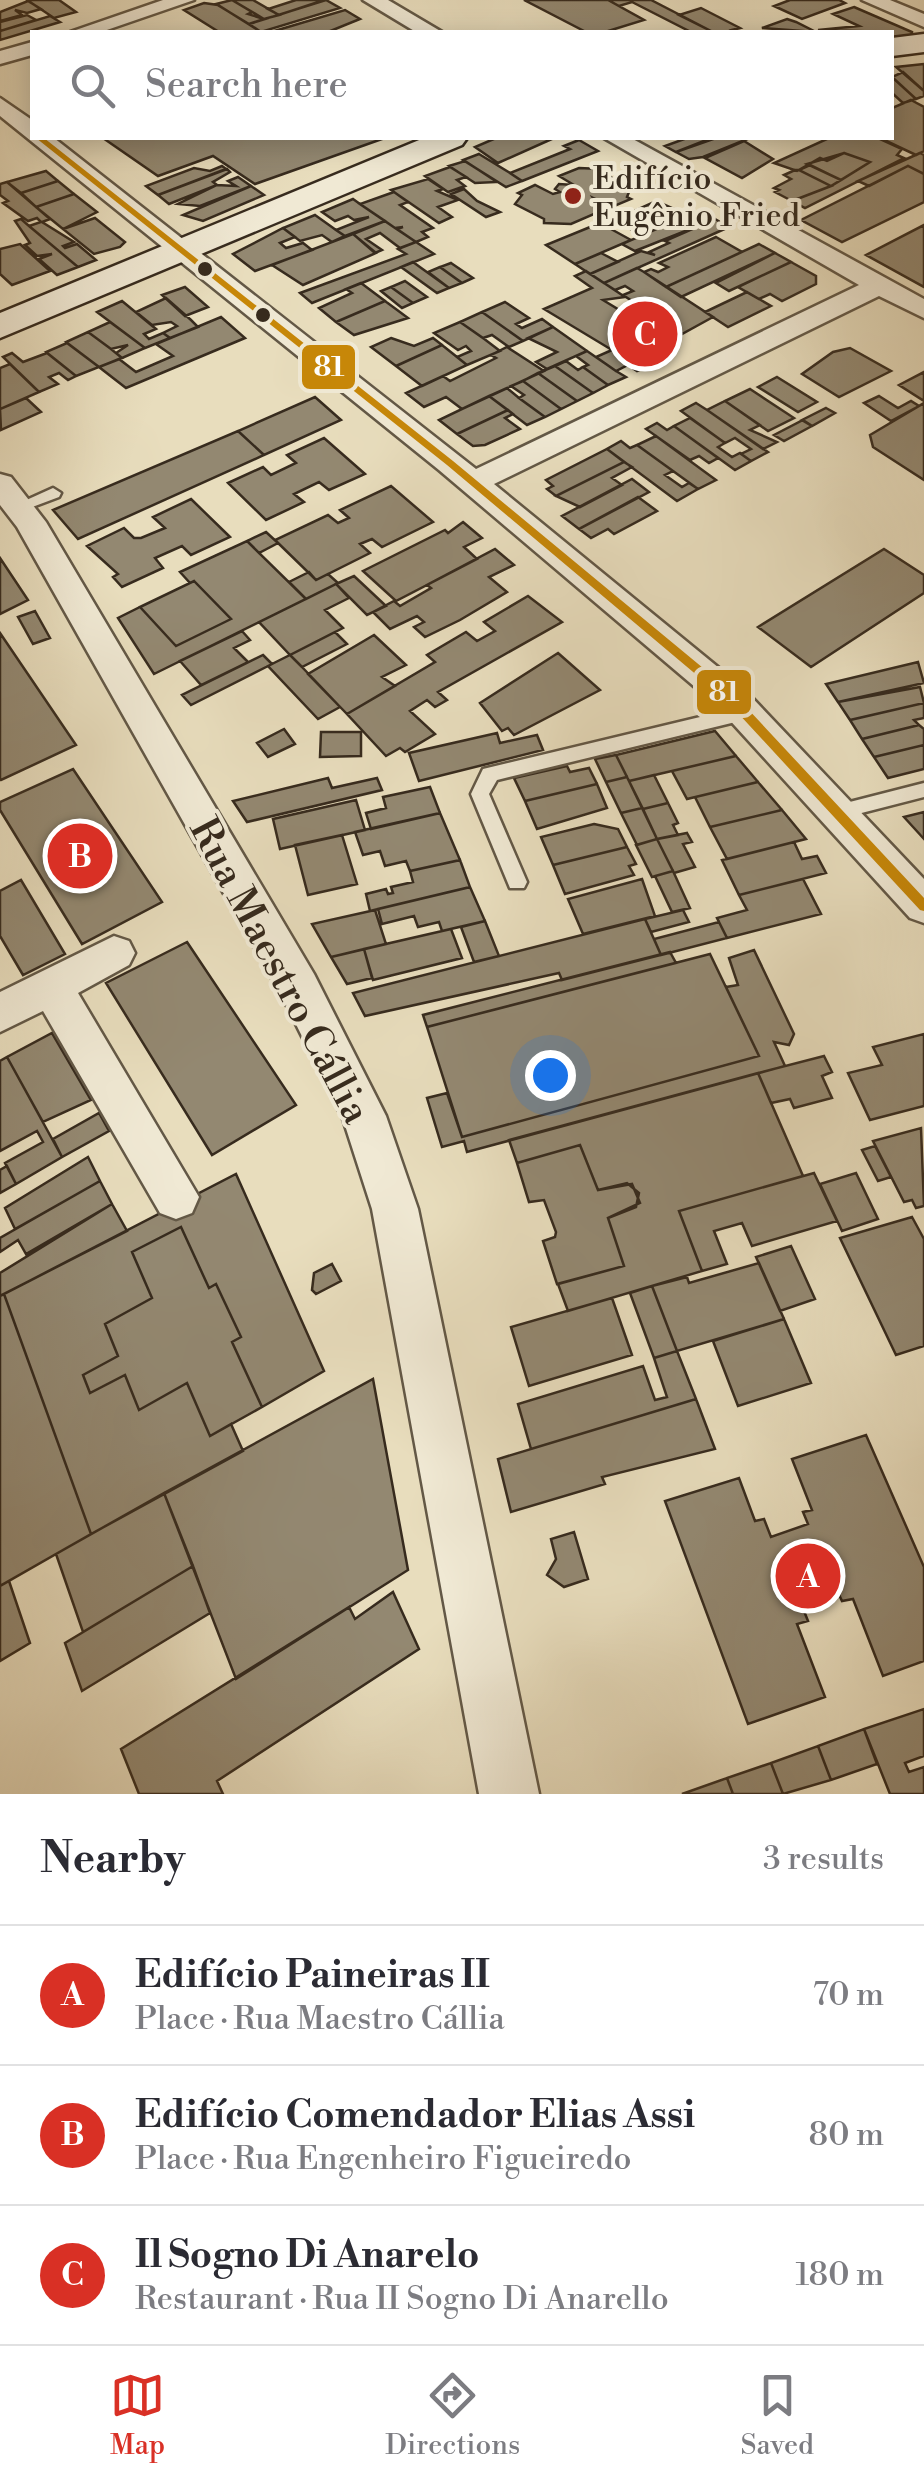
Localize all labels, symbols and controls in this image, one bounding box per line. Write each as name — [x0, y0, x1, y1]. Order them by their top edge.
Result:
search box — [30, 30, 894, 140]
icon: search — [65, 58, 120, 113]
text: Search here — [145, 62, 348, 109]
place label: Edifício Eugênio Fried — [593, 159, 800, 236]
marker: Edifício Eugênio Fried — [562, 185, 584, 207]
unlabelled marker — [195, 259, 215, 279]
pin: C — [612, 296, 678, 372]
unlabelled marker — [253, 305, 273, 325]
line badge: 81 — [300, 343, 357, 391]
text: 81 — [314, 350, 345, 385]
line badge: 81 — [695, 668, 753, 716]
text: 81 — [709, 675, 740, 710]
street label: Rua Maestro Cállia — [178, 810, 381, 1133]
pin: B — [48, 818, 112, 894]
your location — [525, 1050, 576, 1101]
pin: A — [776, 1538, 840, 1614]
text: Nearby — [40, 1833, 185, 1886]
text: 3 results — [763, 1839, 884, 1879]
text: Edifício Paineiras II — [135, 1952, 490, 1999]
text: A — [61, 1975, 84, 2015]
text: 70 m — [813, 1975, 884, 2015]
text: Place · Rua Maestro Cállia — [135, 1999, 505, 2039]
text: Edifício Comendador Elias Assi — [135, 2092, 695, 2139]
text: B — [60, 2115, 85, 2155]
text: 80 m — [809, 2115, 884, 2155]
text: Place · Rua Engenheiro Figueiredo — [135, 2139, 632, 2179]
text: Il Sogno Di Anarelo — [135, 2232, 479, 2279]
text: C — [61, 2255, 84, 2295]
text: 180 m — [795, 2255, 884, 2295]
text: Restaurant · Rua II Sogno Di Anarello — [135, 2279, 669, 2319]
tab: Map — [110, 2368, 165, 2463]
tab: Directions — [385, 2368, 520, 2463]
tab: Saved — [740, 2368, 814, 2463]

